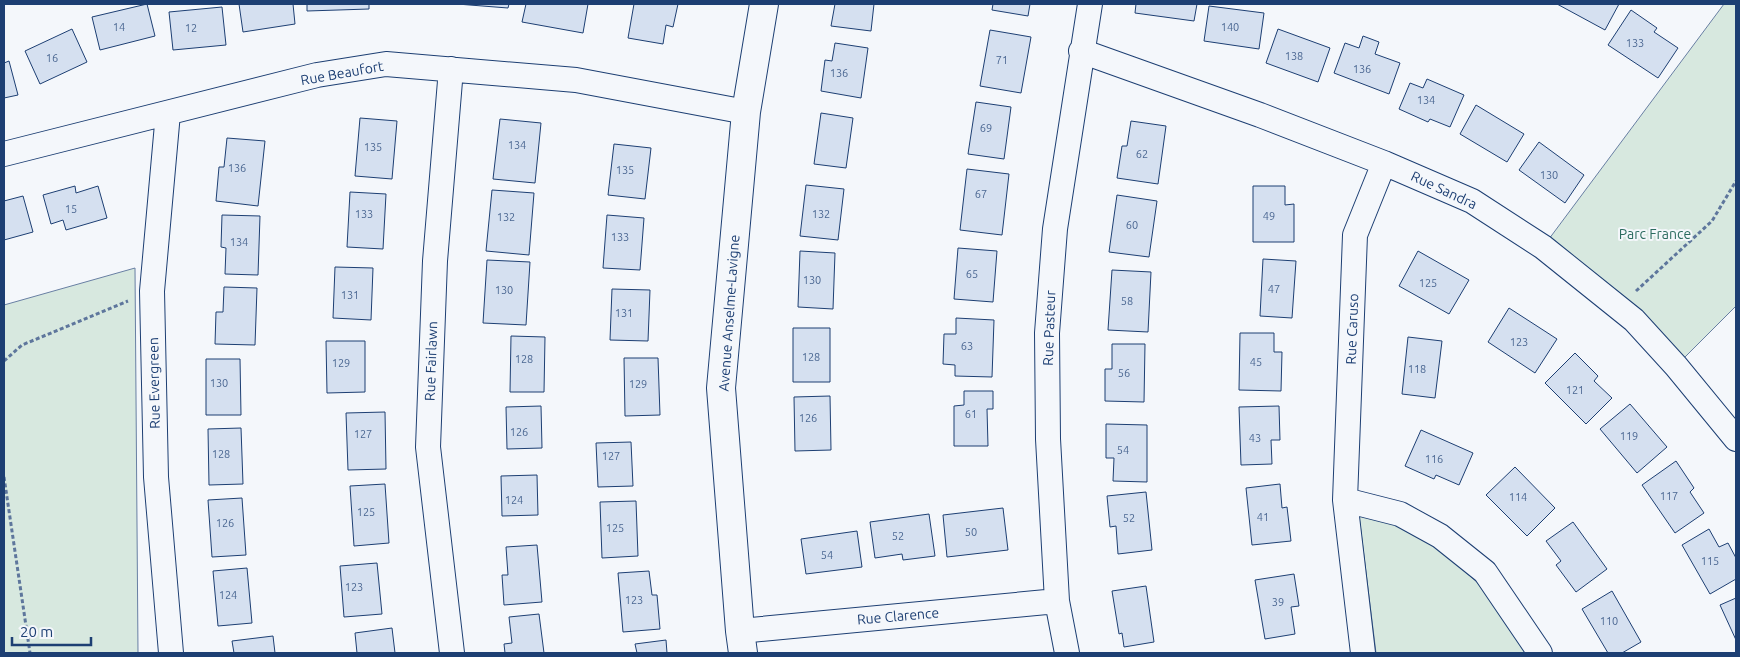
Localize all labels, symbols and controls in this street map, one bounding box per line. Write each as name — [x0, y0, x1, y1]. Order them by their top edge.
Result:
house number: 14 — [113, 21, 125, 33]
house number: 140 — [1221, 21, 1239, 33]
house number: 12 — [185, 22, 197, 34]
house number: 133 — [1626, 37, 1644, 49]
house number: 138 — [1285, 50, 1303, 62]
house number: 16 — [46, 52, 58, 64]
house number: 71 — [996, 54, 1008, 66]
street label: Rue Beaufort — [299, 58, 385, 88]
house number: 136 — [1353, 63, 1371, 75]
house number: 136 — [830, 67, 848, 79]
house number: 134 — [1417, 94, 1435, 106]
house number: 69 — [980, 122, 992, 134]
house number: 134 — [508, 139, 526, 151]
house number: 135 — [364, 141, 382, 153]
house number: 62 — [1136, 148, 1148, 160]
house number: 136 — [228, 162, 246, 174]
house number: 135 — [616, 164, 634, 176]
street label: Rue Sandra — [1409, 168, 1479, 212]
house number: 130 — [1540, 169, 1558, 181]
house number: 67 — [975, 188, 987, 200]
house number: 15 — [65, 203, 77, 215]
house number: 133 — [355, 208, 373, 220]
house number: 132 — [812, 208, 830, 220]
house number: 49 — [1263, 210, 1275, 222]
house number: 132 — [497, 211, 515, 223]
house number: 60 — [1126, 219, 1138, 231]
park label: Parc France — [1619, 226, 1691, 242]
house number: 133 — [611, 231, 629, 243]
street label: Avenue Anselme-Lavigne — [716, 234, 742, 392]
house number: 134 — [230, 236, 248, 248]
house number: 65 — [966, 268, 978, 280]
house number: 130 — [803, 274, 821, 286]
house number: 125 — [1419, 277, 1437, 289]
house number: 47 — [1268, 283, 1280, 295]
house number: 130 — [495, 284, 513, 296]
house number: 131 — [341, 289, 359, 301]
street label: Rue Pasteur — [1040, 289, 1058, 366]
street label: Rue Caruso — [1343, 293, 1361, 365]
house number: 58 — [1121, 295, 1133, 307]
house number: 131 — [615, 307, 633, 319]
street label: Rue Fairlawn — [422, 321, 440, 401]
house number: 123 — [1510, 336, 1528, 348]
street label: Rue Evergreen — [145, 337, 163, 429]
house number: 63 — [961, 340, 973, 352]
house number: 128 — [802, 351, 820, 363]
house number: 128 — [515, 353, 533, 365]
house number: 45 — [1250, 356, 1262, 368]
house number: 129 — [332, 357, 350, 369]
house number: 118 — [1408, 363, 1426, 375]
house number: 56 — [1118, 367, 1130, 379]
house number: 130 — [210, 377, 228, 389]
house number: 129 — [629, 378, 647, 390]
house number: 121 — [1566, 384, 1584, 396]
house number: 61 — [965, 408, 977, 420]
house number: 126 — [799, 412, 817, 424]
house number: 126 — [510, 426, 528, 438]
house number: 127 — [354, 428, 372, 440]
house number: 119 — [1620, 430, 1638, 442]
house number: 43 — [1249, 432, 1261, 444]
house number: 54 — [1117, 444, 1129, 456]
house number: 128 — [212, 448, 230, 460]
house number: 127 — [602, 450, 620, 462]
house number: 116 — [1425, 453, 1443, 465]
house number: 117 — [1660, 490, 1678, 502]
house number: 114 — [1509, 491, 1527, 503]
house number: 124 — [505, 494, 523, 506]
house number: 125 — [357, 506, 375, 518]
house number: 41 — [1257, 511, 1269, 523]
house number: 52 — [1123, 512, 1135, 524]
house number: 126 — [216, 517, 234, 529]
house number: 125 — [606, 522, 624, 534]
house number: 50 — [965, 526, 977, 538]
house number: 52 — [892, 530, 904, 542]
house number: 54 — [821, 549, 833, 561]
house number: 115 — [1701, 555, 1719, 567]
house number: 123 — [345, 581, 363, 593]
house number: 124 — [219, 589, 237, 601]
house number: 123 — [625, 594, 643, 606]
house number: 39 — [1272, 596, 1284, 608]
street label: Rue Clarence — [856, 604, 940, 628]
scale bar — [12, 614, 91, 646]
house number: 110 — [1600, 615, 1618, 627]
text: 20 m — [20, 623, 53, 640]

